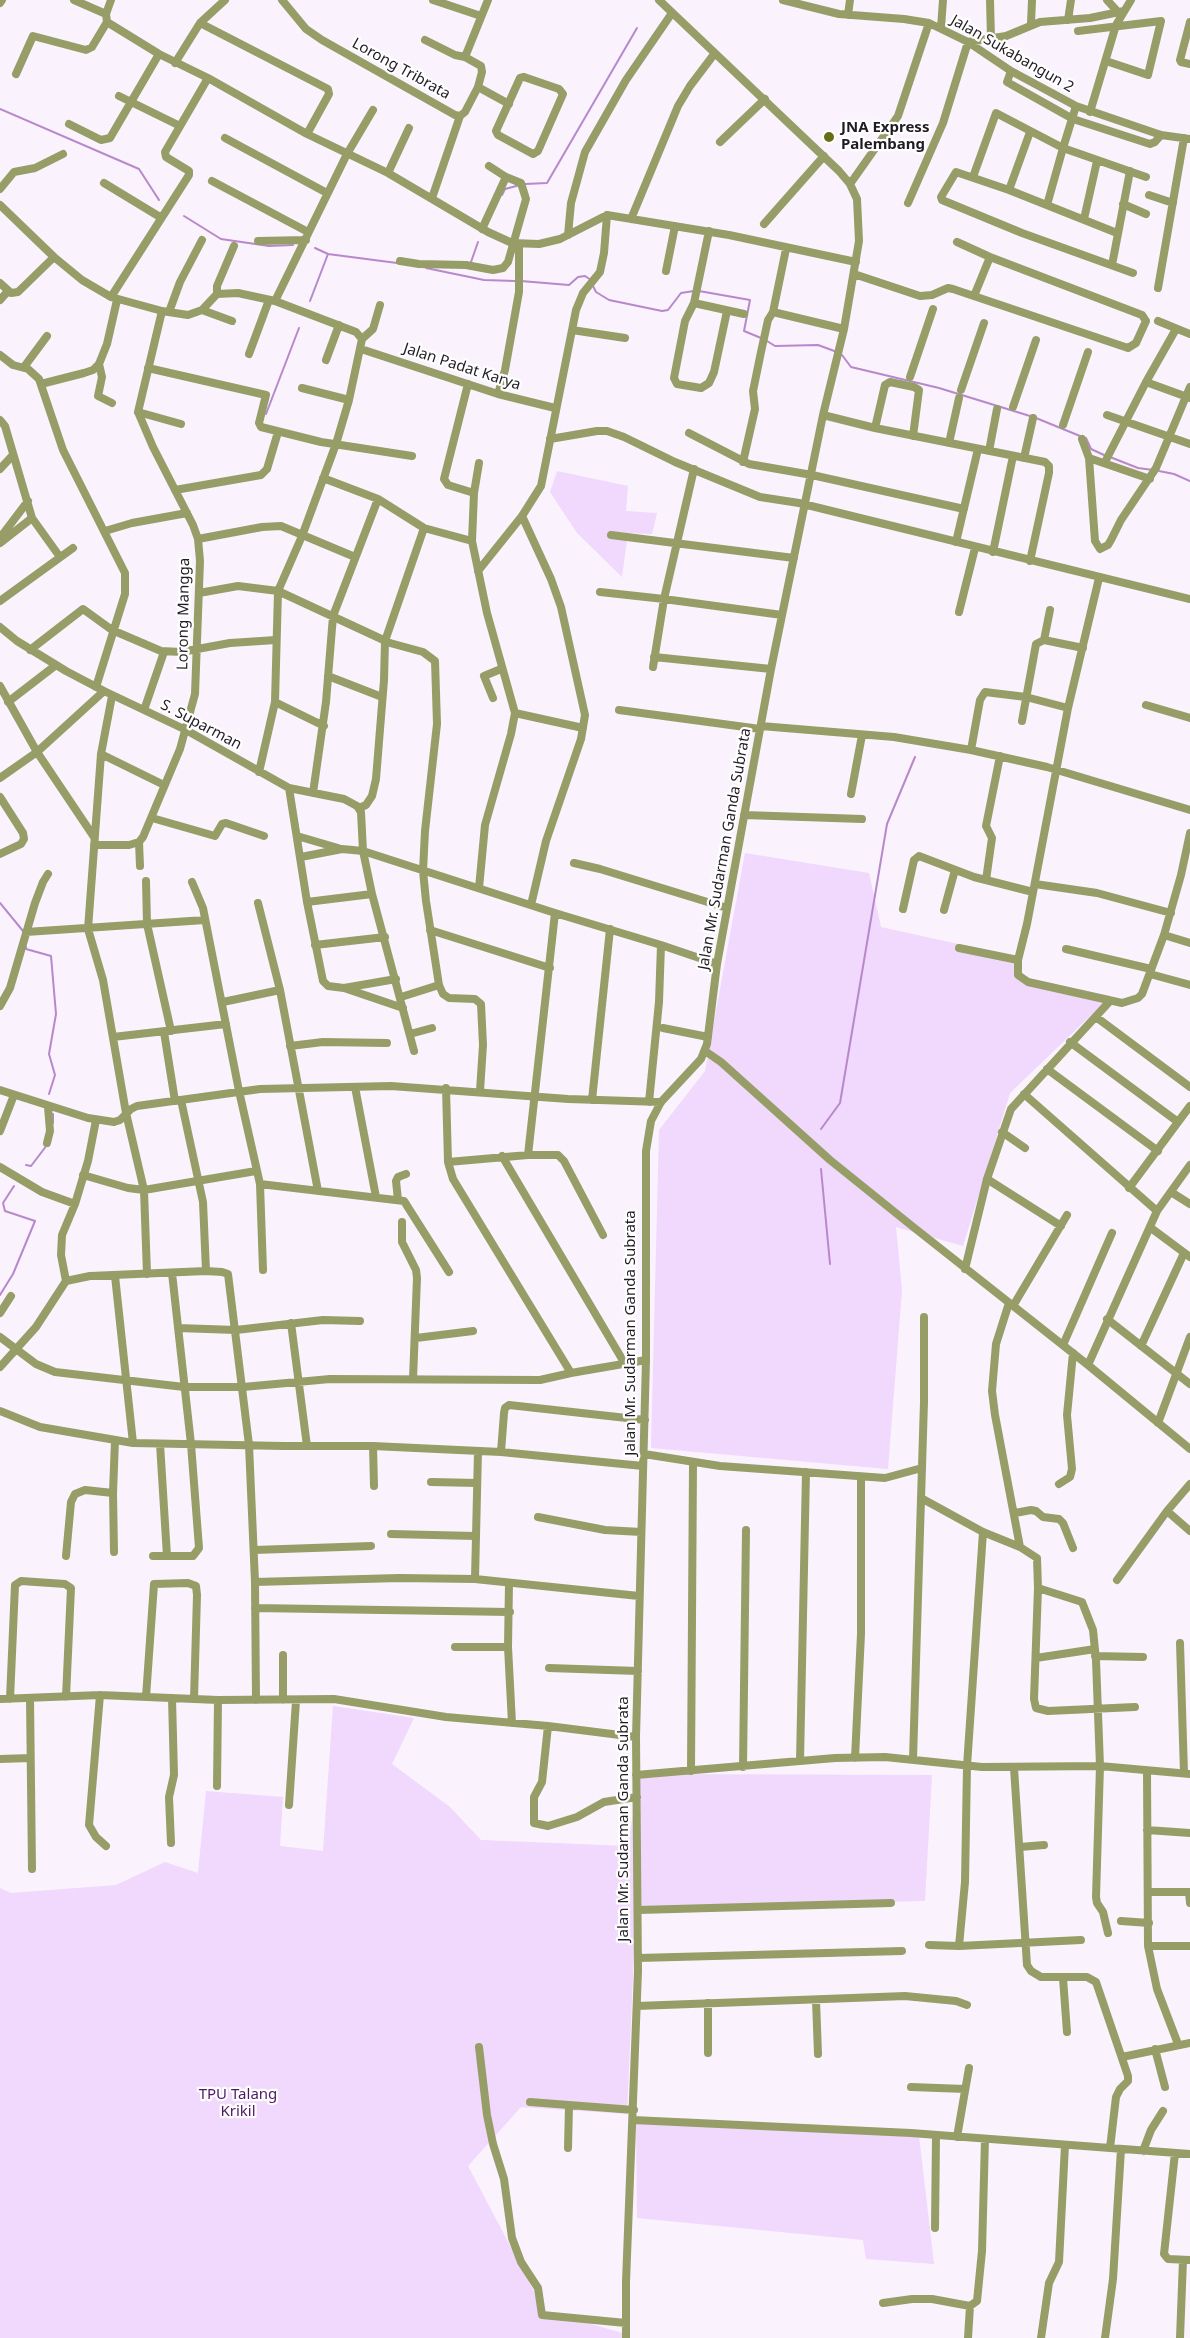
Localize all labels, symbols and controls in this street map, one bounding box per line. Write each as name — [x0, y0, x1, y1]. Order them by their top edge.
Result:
street label: Jalan Sukabangun 2 — [947, 11, 1077, 97]
street label: Lorong Tribrata — [349, 35, 453, 103]
place label: JNA Express Palembang — [841, 119, 929, 154]
marker: JNA Express Palembang — [822, 130, 836, 144]
street label: Jalan Padat Karya — [401, 340, 523, 394]
street label: Lorong Mangga — [174, 558, 194, 670]
street label: S. Suparman — [157, 696, 245, 754]
street label: Jalan Mr. Sudarman Ganda Subrata — [695, 727, 755, 971]
street label: Jalan Mr. Sudarman Ganda Subrata — [622, 1210, 640, 1456]
street label: Jalan Mr. Sudarman Ganda Subrata — [615, 1696, 633, 1942]
park label: TPU Talang Krikil — [199, 2086, 277, 2121]

